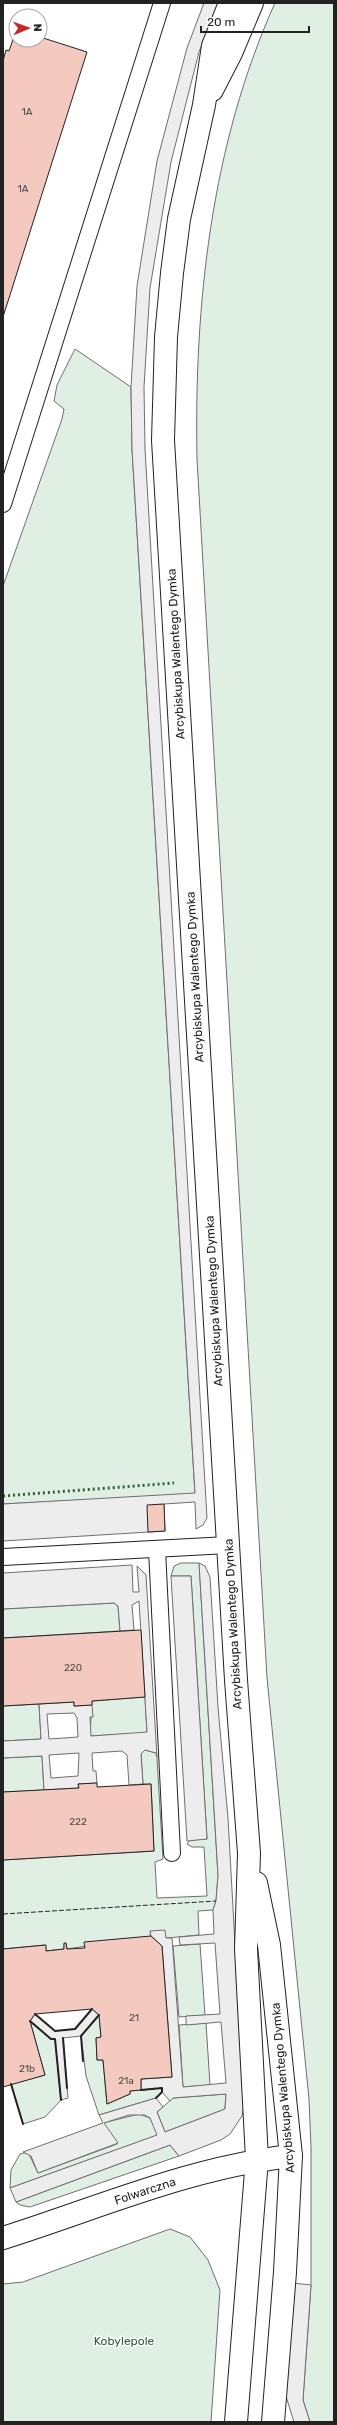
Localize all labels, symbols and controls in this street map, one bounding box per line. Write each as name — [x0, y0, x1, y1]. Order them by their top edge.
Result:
north arrow — [8, 8, 48, 48]
scale bar — [201, 8, 309, 34]
text: 20 m — [207, 15, 235, 29]
text: N — [31, 23, 44, 32]
house number: 1A — [22, 106, 33, 118]
house number: 1A — [18, 183, 29, 195]
street label: Arcybiskupa Walentego Dymka — [165, 568, 187, 740]
street label: Arcybiskupa Walentego Dymka — [184, 891, 206, 1063]
street label: Arcybiskupa Walentego Dymka — [203, 1215, 225, 1387]
street label: Arcybiskupa Walentego Dymka — [222, 1538, 244, 1710]
house number: 220 — [64, 1662, 82, 1674]
house number: 222 — [69, 1816, 87, 1828]
street label: Arcybiskupa Walentego Dymka — [269, 2002, 297, 2174]
house number: 21 — [129, 2012, 139, 2024]
house number: 21b — [19, 2063, 35, 2075]
house number: 21a — [118, 2075, 134, 2087]
street label: Folwarczna — [112, 2174, 178, 2208]
park label: Kobylepole — [94, 2334, 155, 2348]

